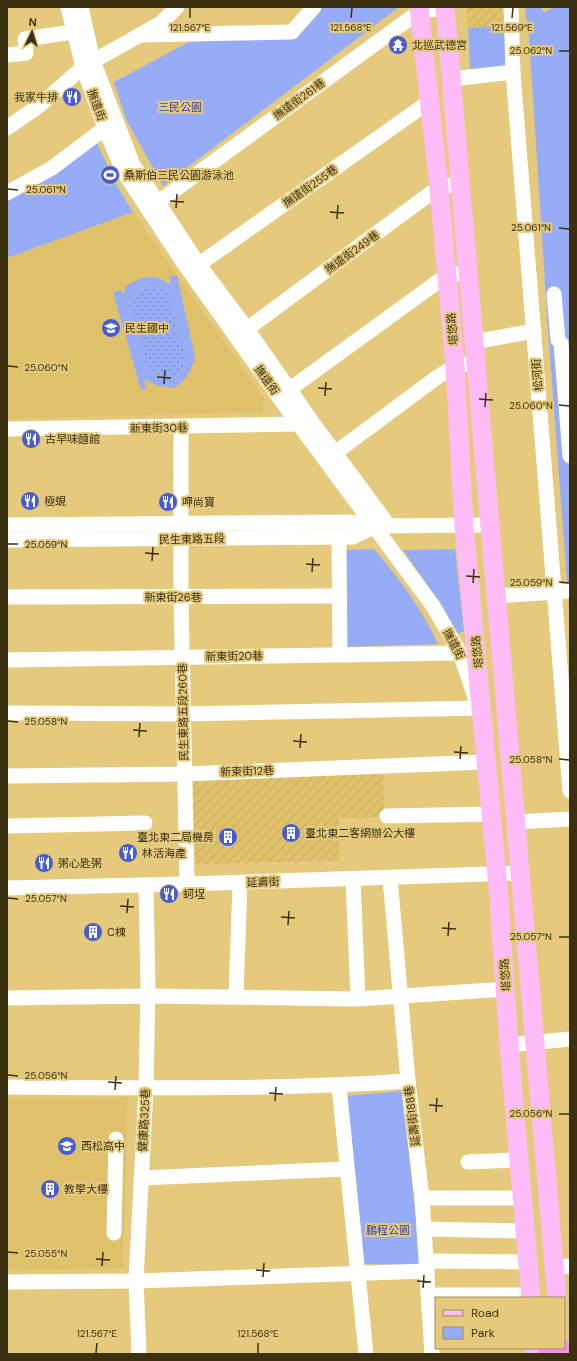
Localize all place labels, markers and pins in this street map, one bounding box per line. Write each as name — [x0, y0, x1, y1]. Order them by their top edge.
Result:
temple icon: 北巡武德宮 — [387, 34, 409, 56]
place label: 北巡武德宮 — [412, 38, 467, 52]
restaurant icon: 我家牛排 — [61, 86, 83, 108]
place label: 我家牛排 — [14, 90, 58, 104]
sports icon: 桑斯伯三民公園游泳池 — [99, 164, 121, 186]
place label: 桑斯伯三民公園游泳池 — [124, 168, 234, 182]
school or university icon: 民生國中 — [100, 317, 122, 339]
place label: 民生國中 — [125, 321, 169, 335]
restaurant icon: 古早味麵館 — [20, 428, 42, 450]
place label: 古早味麵館 — [45, 432, 100, 446]
restaurant icon: 極蜆 — [19, 490, 41, 512]
restaurant icon: 呷尚寶 — [157, 491, 179, 513]
place label: 極蜆 — [44, 494, 66, 508]
place label: 呷尚寶 — [182, 495, 215, 509]
building icon: 臺北東二客網辦公大樓 — [280, 822, 302, 844]
building icon: 臺北東二局機房 — [217, 826, 239, 848]
place label: 臺北東二客網辦公大樓 — [305, 826, 415, 840]
place label: 臺北東二局機房 — [137, 830, 214, 844]
restaurant icon: 林活海產 — [117, 842, 139, 864]
place label: 林活海產 — [142, 846, 186, 860]
restaurant icon: 粥心匙粥 — [33, 852, 55, 874]
place label: 粥心匙粥 — [58, 856, 102, 870]
restaurant icon: 蚵埕 — [158, 883, 180, 905]
place label: 蚵埕 — [183, 887, 205, 901]
building icon: C棟 — [82, 921, 104, 943]
place label: C棟 — [107, 925, 126, 939]
school or university icon: 西松高中 — [56, 1135, 78, 1157]
place label: 西松高中 — [81, 1139, 125, 1153]
building icon: 教學大樓 — [39, 1178, 61, 1200]
place label: 教學大樓 — [64, 1182, 108, 1196]

